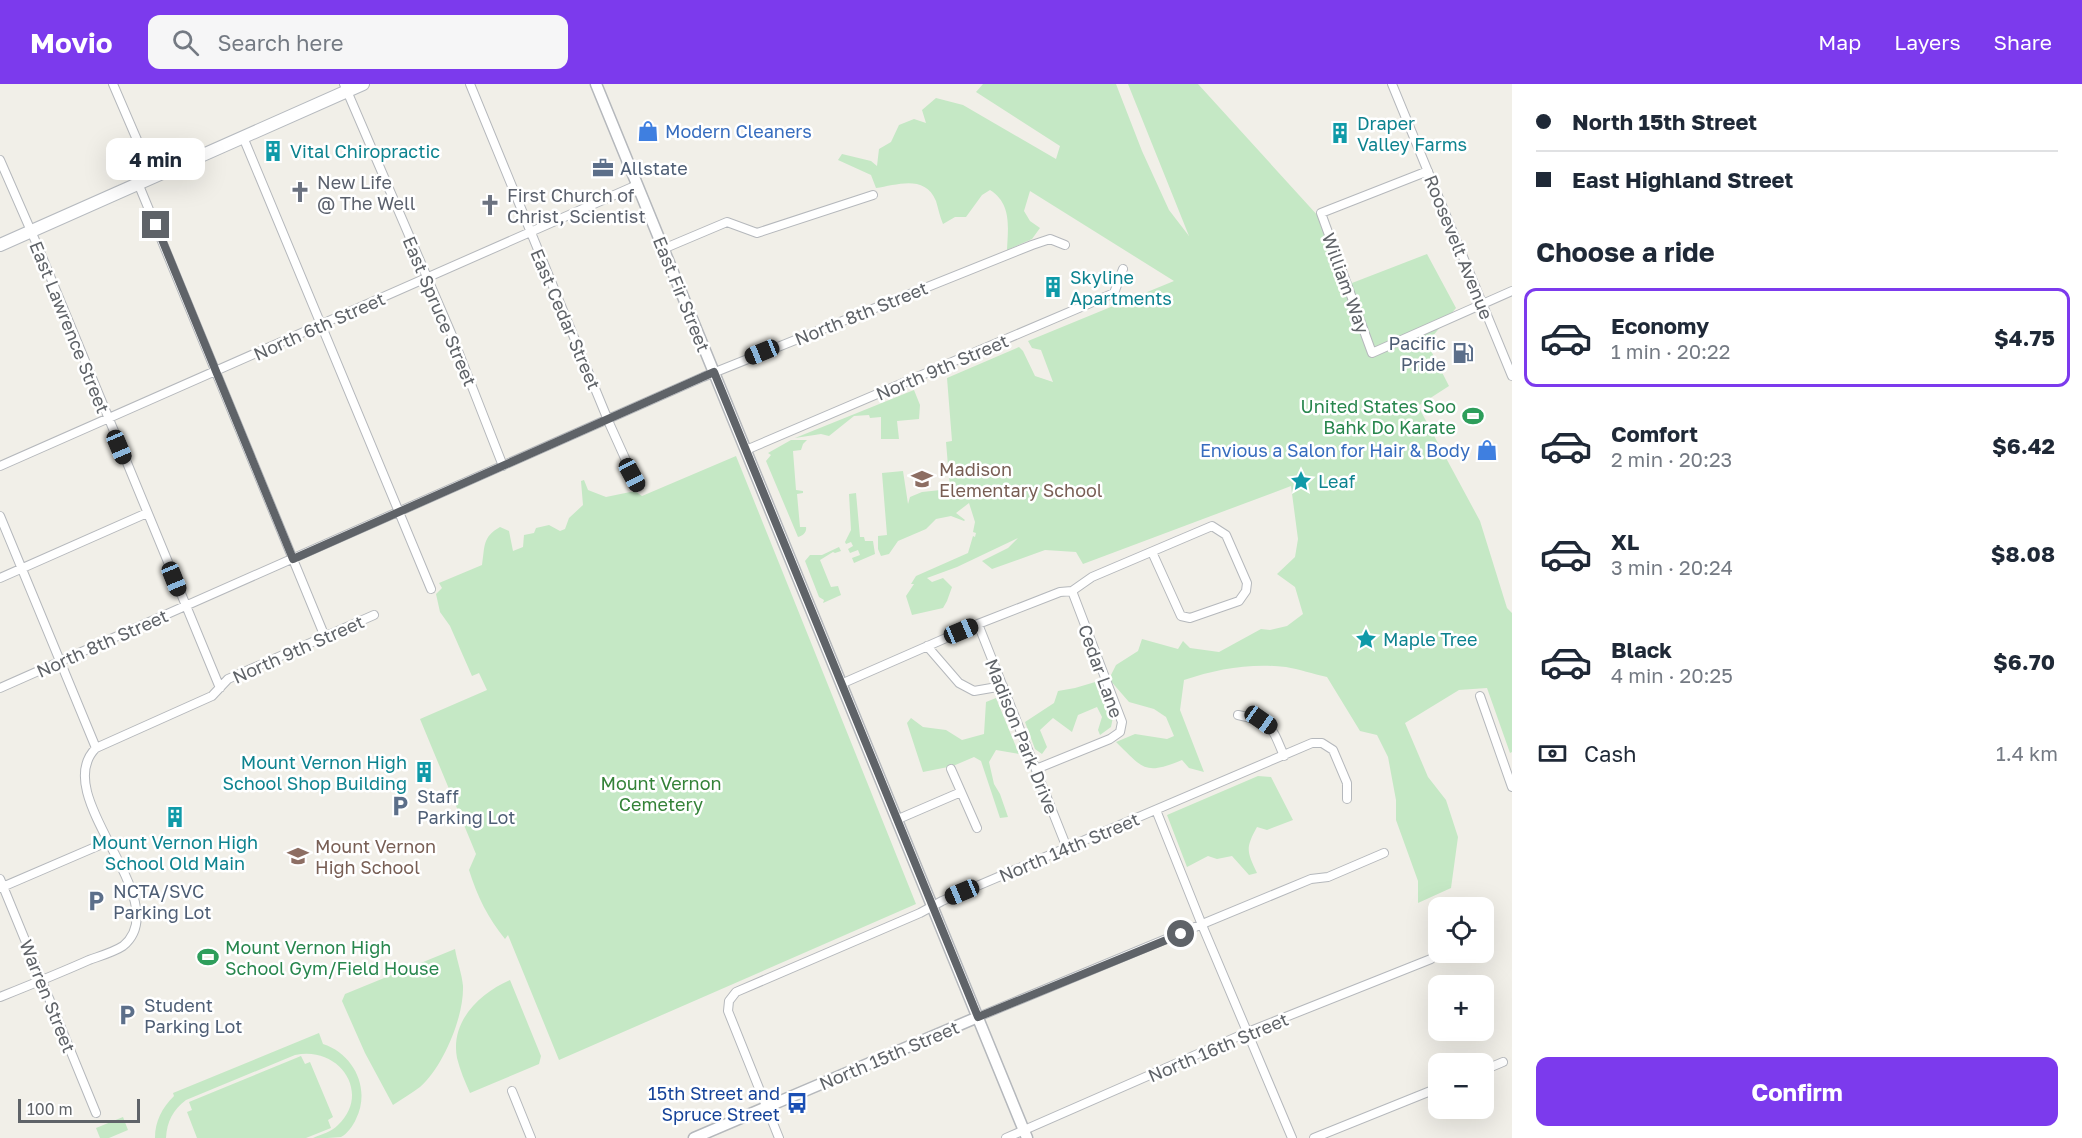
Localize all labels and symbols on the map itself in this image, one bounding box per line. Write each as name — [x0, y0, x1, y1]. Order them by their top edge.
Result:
place label: Draper Valley Farms — [1357, 112, 1467, 155]
shop icon: Modern Cleaners — [636, 119, 660, 143]
place label: Modern Cleaners — [665, 120, 812, 142]
building icon: Draper Valley Farms — [1328, 121, 1352, 145]
callout: 4 min — [106, 138, 206, 180]
building icon: Vital Chiropractic — [261, 139, 285, 163]
place label: Vital Chiropractic — [290, 140, 440, 162]
office icon: Allstate — [591, 156, 615, 180]
place label: Allstate — [620, 157, 688, 179]
place label: New Life @ The Well — [317, 171, 416, 214]
street label: Roosevelt Avenue — [1420, 171, 1498, 323]
church icon: New Life @ The Well — [288, 180, 312, 204]
place label: First Church of Christ, Scientist — [507, 184, 646, 227]
church icon: First Church of Christ, Scientist — [478, 193, 502, 217]
route end — [142, 211, 169, 238]
street label: William Way — [1318, 230, 1374, 336]
street label: East Spruce Street — [398, 233, 482, 389]
street label: East Fir Street — [649, 233, 715, 355]
street label: East Lawrence Street — [25, 238, 115, 416]
street label: East Cedar Street — [526, 245, 606, 393]
place label: Skyline Apartments — [1070, 266, 1172, 309]
building icon: Skyline Apartments — [1041, 275, 1065, 299]
street label: North 8th Street — [791, 276, 931, 350]
street label: North 6th Street — [250, 287, 388, 365]
street label: North 9th Street — [873, 329, 1011, 405]
place label: Pacific Pride — [1388, 332, 1446, 375]
car — [742, 337, 782, 367]
fuel station icon: Pacific Pride — [1451, 341, 1475, 365]
place label: United States Soo Bahk Do Karate — [1301, 395, 1456, 438]
sports icon: United States Soo Bahk Do Karate — [1461, 404, 1485, 428]
car — [104, 427, 134, 467]
shop icon: Envious a Salon for Hair & Body — [1475, 438, 1499, 462]
place label: Envious a Salon for Hair & Body — [1200, 439, 1470, 461]
car — [616, 455, 648, 495]
place label: Madison Elementary School — [939, 458, 1103, 501]
school or university icon: Madison Elementary School — [910, 467, 934, 491]
place icon: Leaf — [1289, 469, 1313, 493]
place label: Leaf — [1318, 470, 1356, 492]
car — [159, 559, 189, 599]
street label: North 8th Street — [33, 604, 171, 682]
street label: North 9th Street — [229, 610, 367, 688]
car — [941, 616, 981, 646]
street label: Cedar Lane — [1074, 621, 1128, 721]
place icon: Maple Tree — [1354, 627, 1378, 651]
place label: Maple Tree — [1383, 628, 1478, 650]
street label: Madison Park Drive — [981, 655, 1063, 817]
car — [1241, 702, 1281, 738]
place label: Mount Vernon High School Shop Building — [222, 751, 407, 794]
building icon: Mount Vernon High School Shop Building — [412, 760, 436, 784]
park label: Mount Vernon Cemetery — [600, 772, 722, 815]
place label: Staff Parking Lot — [417, 785, 516, 828]
parking icon: Staff Parking Lot — [388, 794, 412, 818]
building icon: Mount Vernon High School Old Main — [163, 805, 187, 829]
street label: North 14th Street — [995, 807, 1143, 887]
place label: Mount Vernon High School Old Main — [92, 831, 258, 874]
place label: Mount Vernon High School — [315, 835, 436, 878]
school or university icon: Mount Vernon High School — [286, 844, 310, 868]
car — [942, 877, 982, 907]
place label: NCTA/SVC Parking Lot — [113, 880, 212, 923]
parking icon: NCTA/SVC Parking Lot — [84, 889, 108, 913]
route start — [1167, 920, 1194, 947]
street label: Warren Street — [15, 936, 81, 1056]
place label: Mount Vernon High School Gym/Field House — [225, 936, 439, 979]
sports icon: Mount Vernon High School Gym/Field House — [196, 945, 220, 969]
place label: Student Parking Lot — [144, 994, 243, 1037]
parking icon: Student Parking Lot — [115, 1003, 139, 1027]
street label: North 16th Street — [1145, 1008, 1291, 1086]
street label: North 15th Street — [816, 1016, 962, 1094]
place label: 15th Street and Spruce Street — [648, 1082, 780, 1125]
bus stop icon: 15th Street and Spruce Street — [785, 1091, 809, 1115]
scale bar — [18, 1096, 140, 1124]

